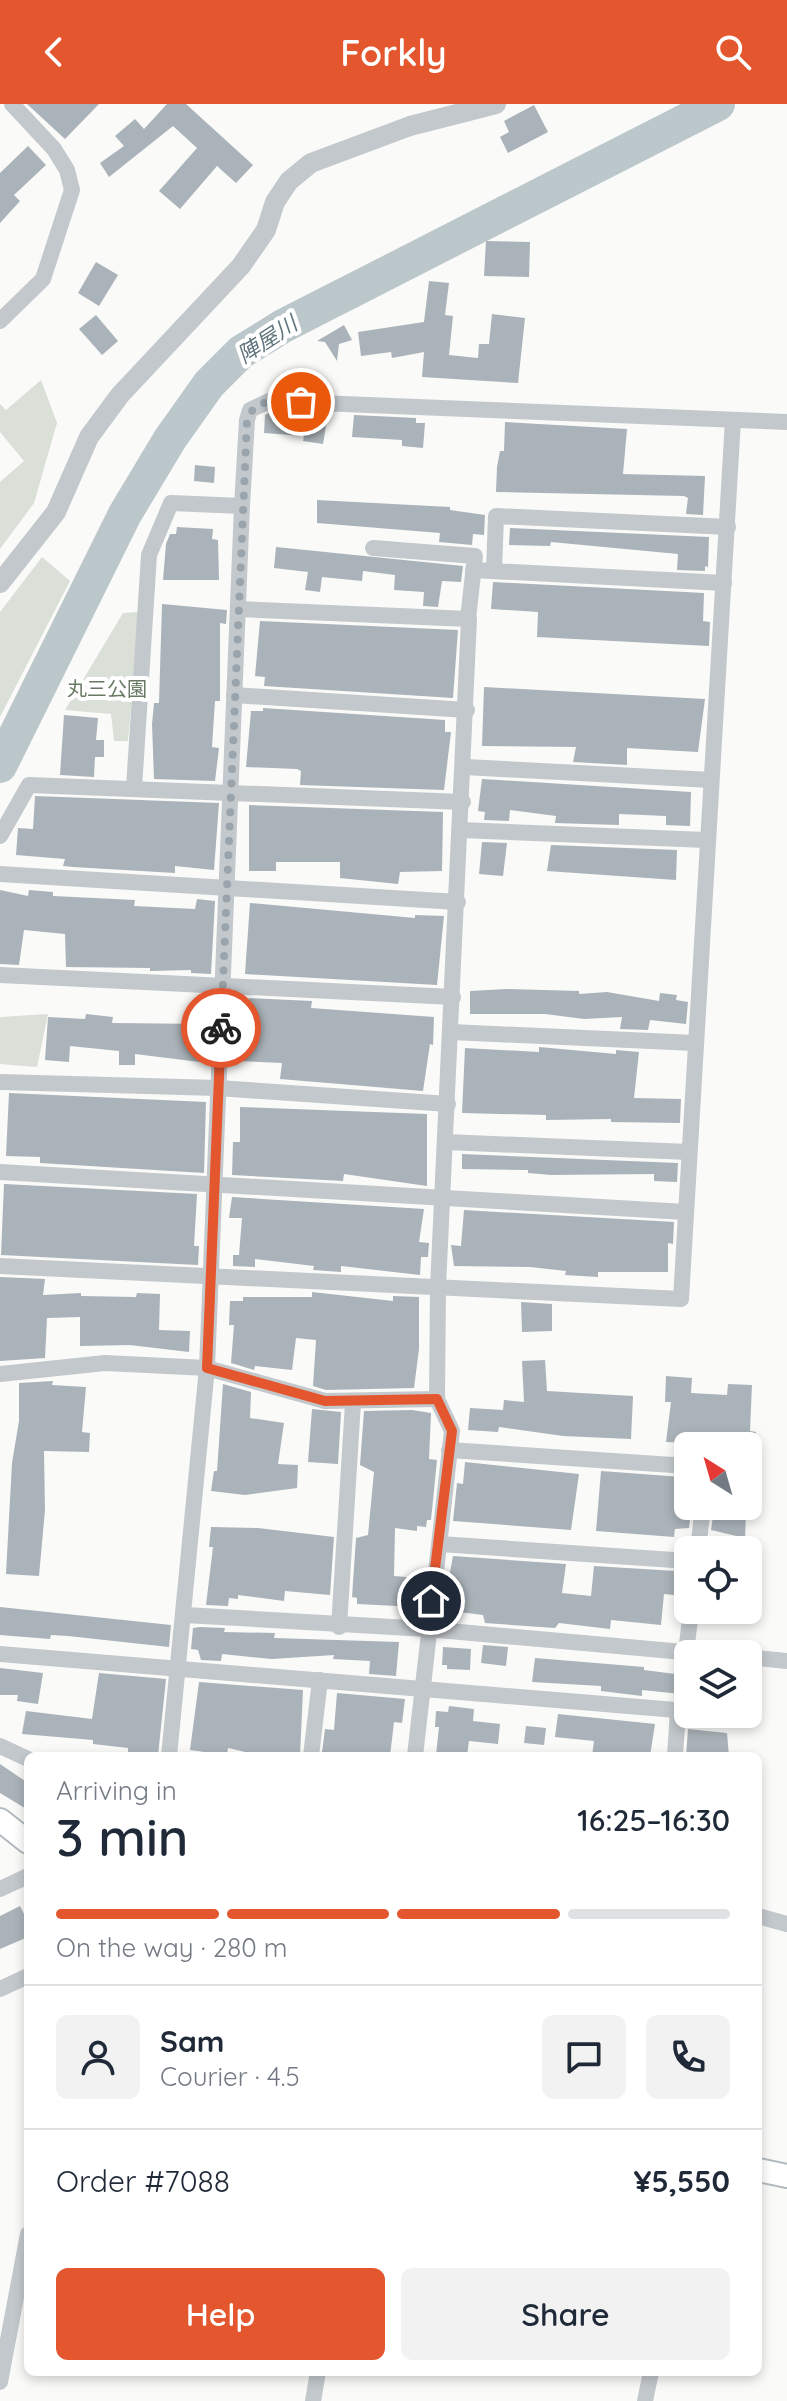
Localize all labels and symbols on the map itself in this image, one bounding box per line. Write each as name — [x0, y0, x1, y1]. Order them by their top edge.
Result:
water label: 陣屋川 — [232, 308, 304, 369]
pin — [267, 368, 335, 436]
park label: 丸三公園 — [67, 676, 147, 701]
courier — [181, 988, 261, 1068]
north arrow — [674, 1432, 762, 1520]
pin — [397, 1567, 465, 1635]

